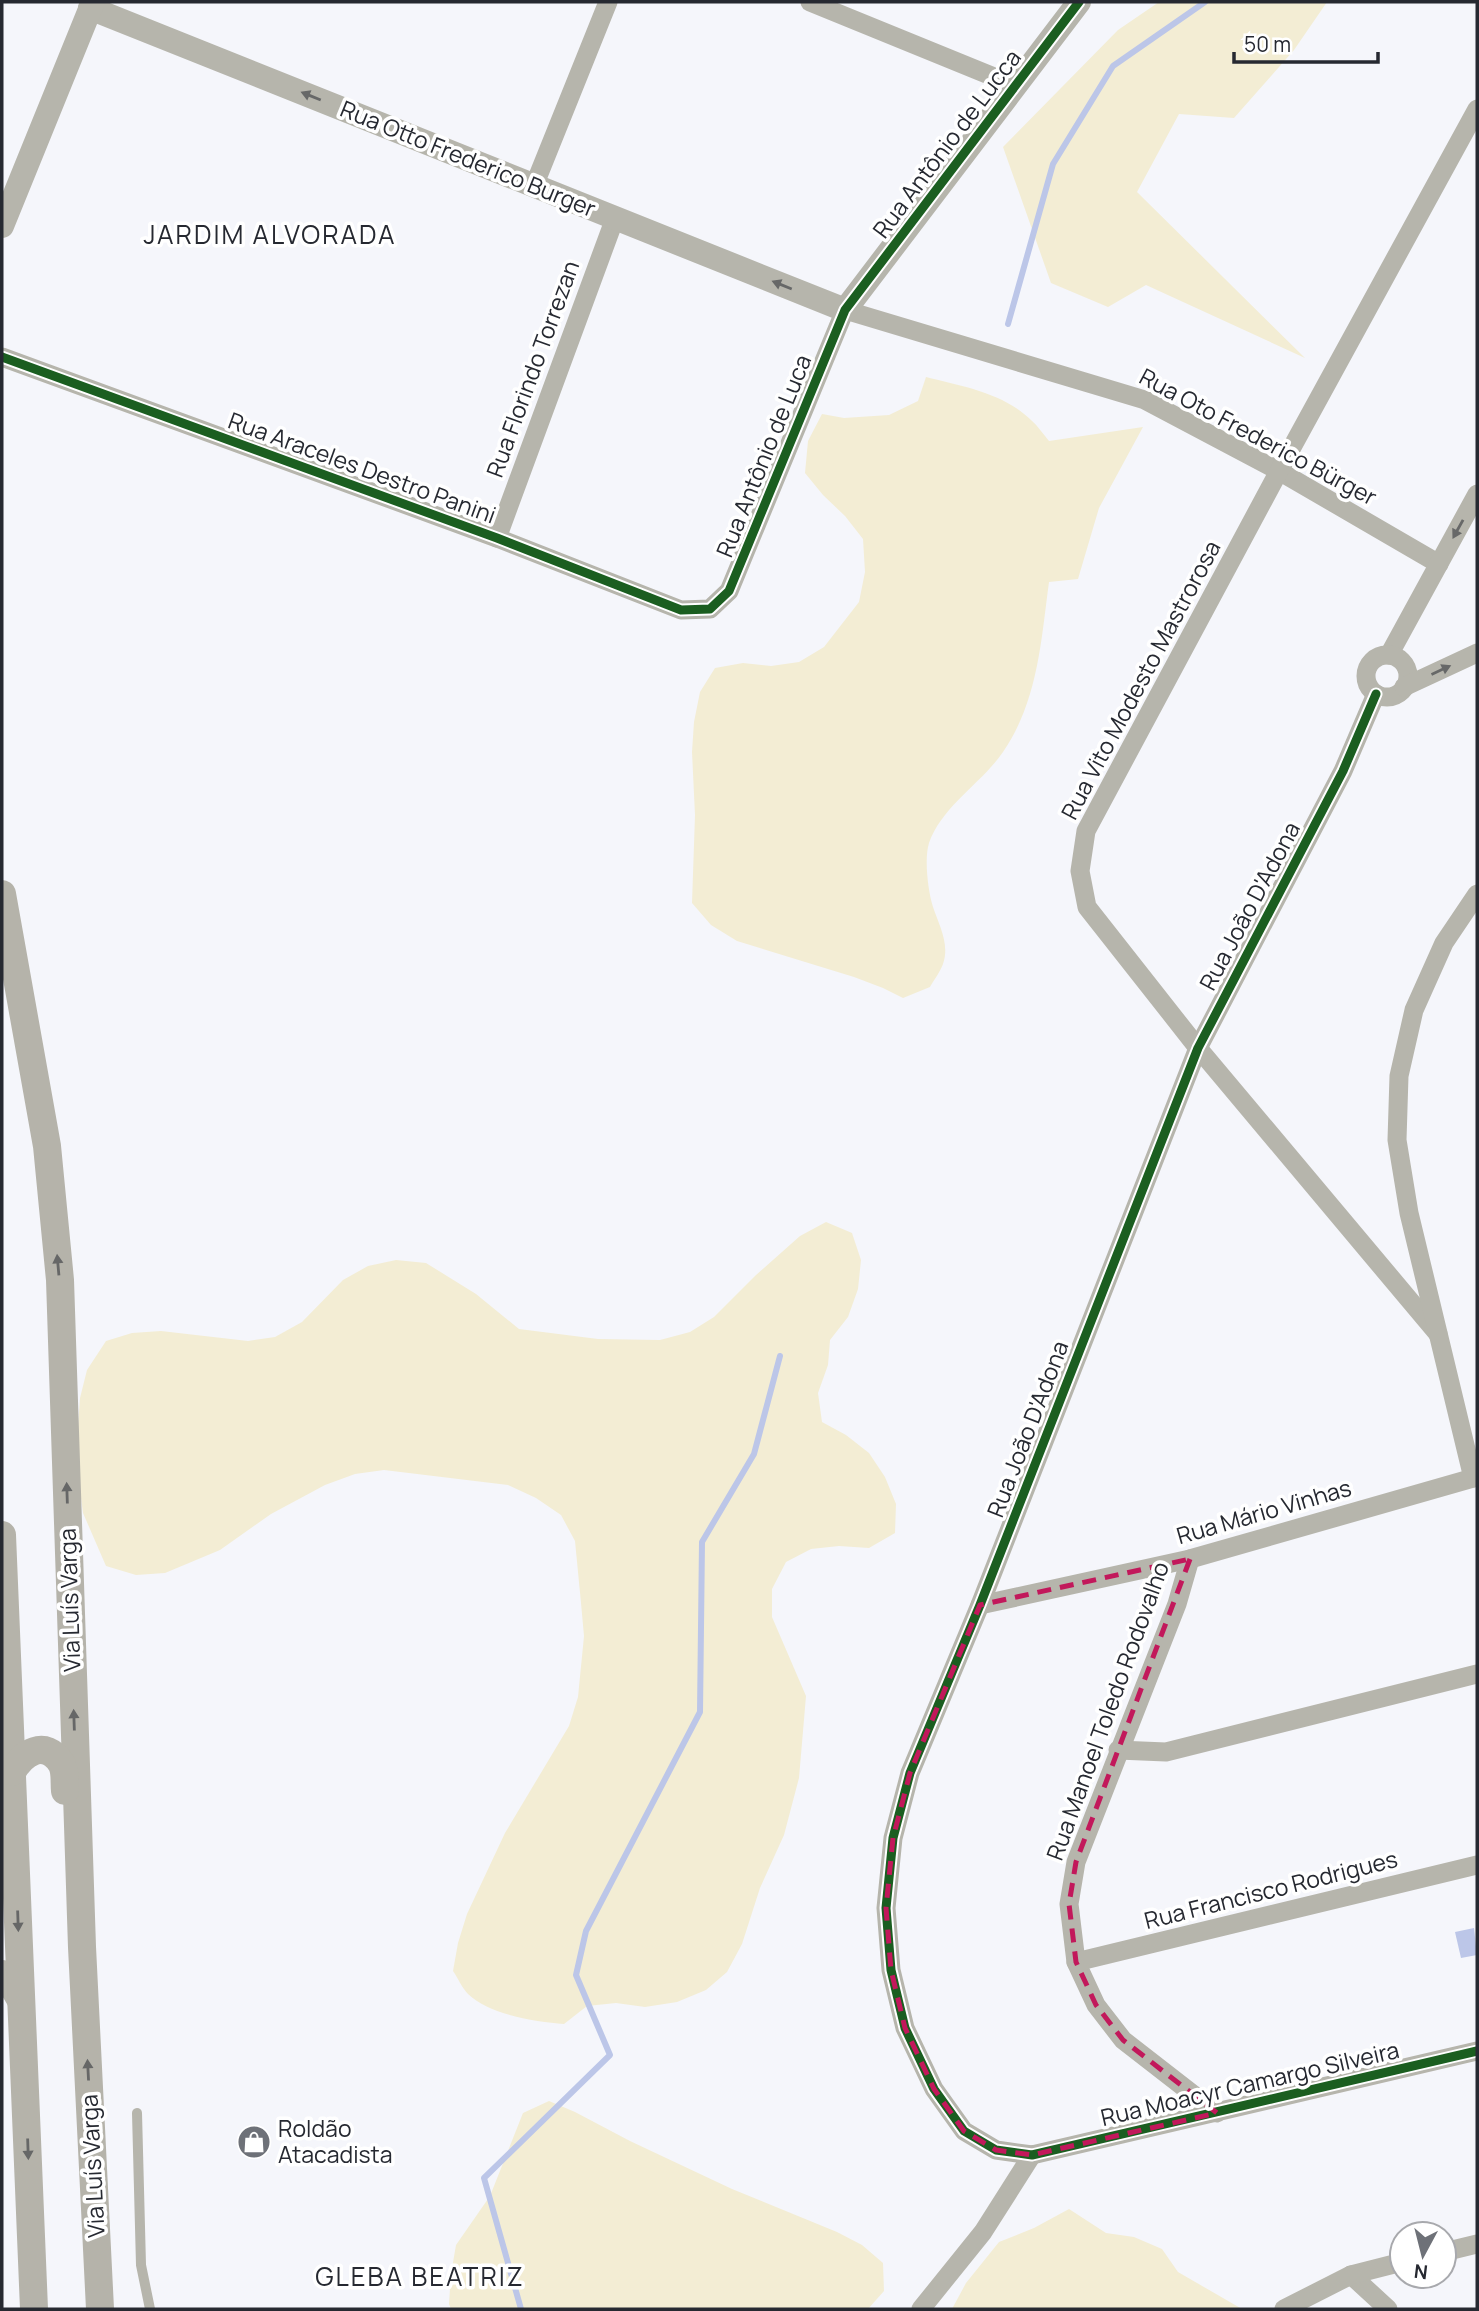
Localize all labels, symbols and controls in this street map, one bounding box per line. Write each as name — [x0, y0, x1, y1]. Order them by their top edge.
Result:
scale bar — [1234, 21, 1378, 65]
text: 50 m — [1244, 30, 1291, 58]
street label: Rua Antônio de Lucca — [865, 43, 1028, 244]
one-way arrow — [300, 91, 321, 102]
street label: Rua Otto Frederico Burger — [336, 92, 601, 224]
district label: JARDIM ALVORADA — [144, 216, 396, 252]
street label: Rua Florindo Torrezan — [478, 256, 586, 481]
one-way arrow — [771, 279, 792, 290]
street label: Rua Antônio de Luca — [708, 350, 818, 562]
street label: Rua Oto Frederico Bürger — [1134, 360, 1383, 512]
street label: Rua Araceles Destro Panini — [224, 404, 501, 530]
one-way arrow — [1452, 519, 1464, 538]
street label: Rua Vito Modesto Mastrorosa — [1053, 534, 1227, 825]
one-way arrow — [1431, 664, 1451, 676]
street label: Rua João D'Adona — [1191, 816, 1307, 995]
one-way arrow — [52, 1254, 63, 1276]
street label: Rua João D'Adona — [979, 1336, 1075, 1521]
street label: Rua Mário Vinhas — [1173, 1471, 1355, 1551]
one-way arrow — [61, 1481, 72, 1503]
street label: Via Luís Varga — [51, 1528, 87, 1672]
street label: Rua Manoel Toledo Rodovalho — [1038, 1557, 1176, 1864]
one-way arrow — [68, 1709, 80, 1731]
street label: Rua Francisco Rodrigues — [1141, 1842, 1401, 1936]
one-way arrow — [12, 1910, 23, 1932]
street label: Rua Moacyr Camargo Silveira — [1097, 2033, 1402, 2133]
one-way arrow — [82, 2059, 93, 2081]
street label: Via Luís Varga — [72, 2094, 112, 2239]
place label: Roldão Atacadista — [278, 2112, 393, 2170]
shop icon: Roldão Atacadista — [235, 2123, 273, 2161]
one-way arrow — [22, 2138, 33, 2160]
north arrow — [1388, 2220, 1458, 2290]
district label: GLEBA BEATRIZ — [315, 2258, 525, 2294]
text: N — [1413, 2258, 1429, 2286]

